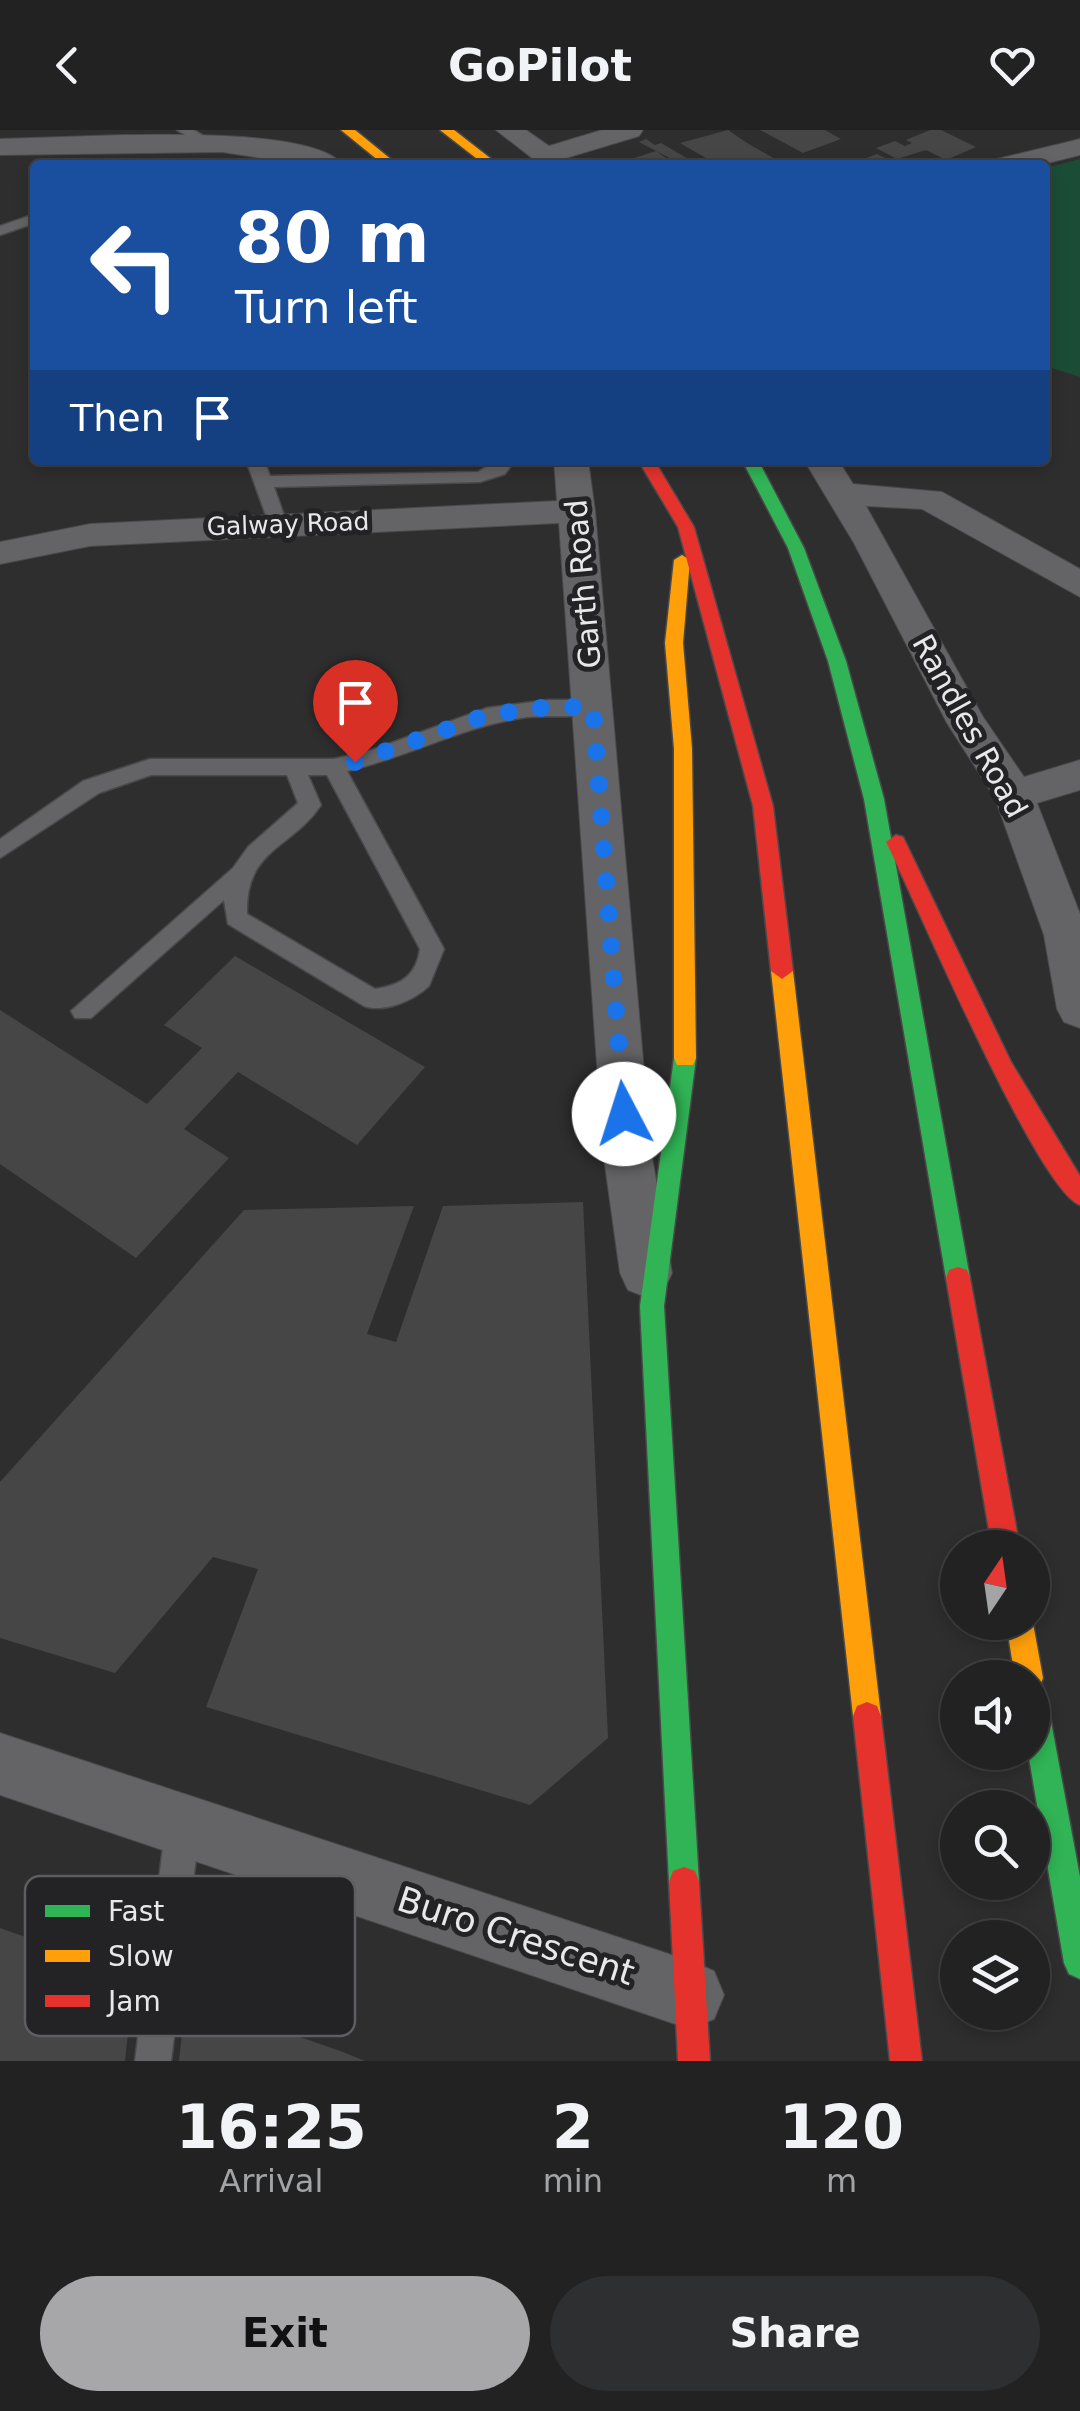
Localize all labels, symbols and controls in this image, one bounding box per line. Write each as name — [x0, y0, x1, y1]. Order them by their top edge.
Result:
icon: back — [40, 38, 95, 93]
icon: heart — [985, 38, 1040, 93]
text: GoPilot — [448, 39, 632, 92]
text: 80 m — [235, 197, 430, 279]
icon: left — [70, 200, 200, 330]
text: Turn left — [235, 281, 418, 334]
icon: arrive — [185, 390, 240, 445]
text: Then — [70, 396, 165, 440]
street label: Garth Road — [558, 498, 608, 670]
street label: Galway Road — [206, 507, 370, 541]
street label: Randles Road — [905, 628, 1035, 824]
pin — [313, 660, 398, 763]
icon: arrive — [328, 675, 383, 730]
position arrow — [572, 1062, 676, 1166]
north arrow — [940, 1530, 1050, 1640]
map controls — [940, 1530, 1050, 2030]
button: sound — [940, 1660, 1050, 1770]
button: search — [940, 1790, 1050, 1900]
legend — [25, 1876, 355, 2036]
street label: Buro Crescent — [392, 1879, 640, 1993]
text: Fast — [108, 1895, 164, 1928]
button: layers — [940, 1920, 1050, 2030]
text: Slow — [108, 1940, 174, 1973]
text: Jam — [106, 1985, 161, 2018]
text: 16:25 — [176, 2092, 367, 2162]
text: 2 — [552, 2092, 594, 2162]
text: 120 — [779, 2092, 904, 2162]
text: Arrival — [219, 2162, 323, 2200]
text: min — [543, 2162, 603, 2200]
text: m — [826, 2162, 857, 2200]
button: Exit — [40, 2276, 530, 2391]
button: Share — [550, 2276, 1040, 2391]

